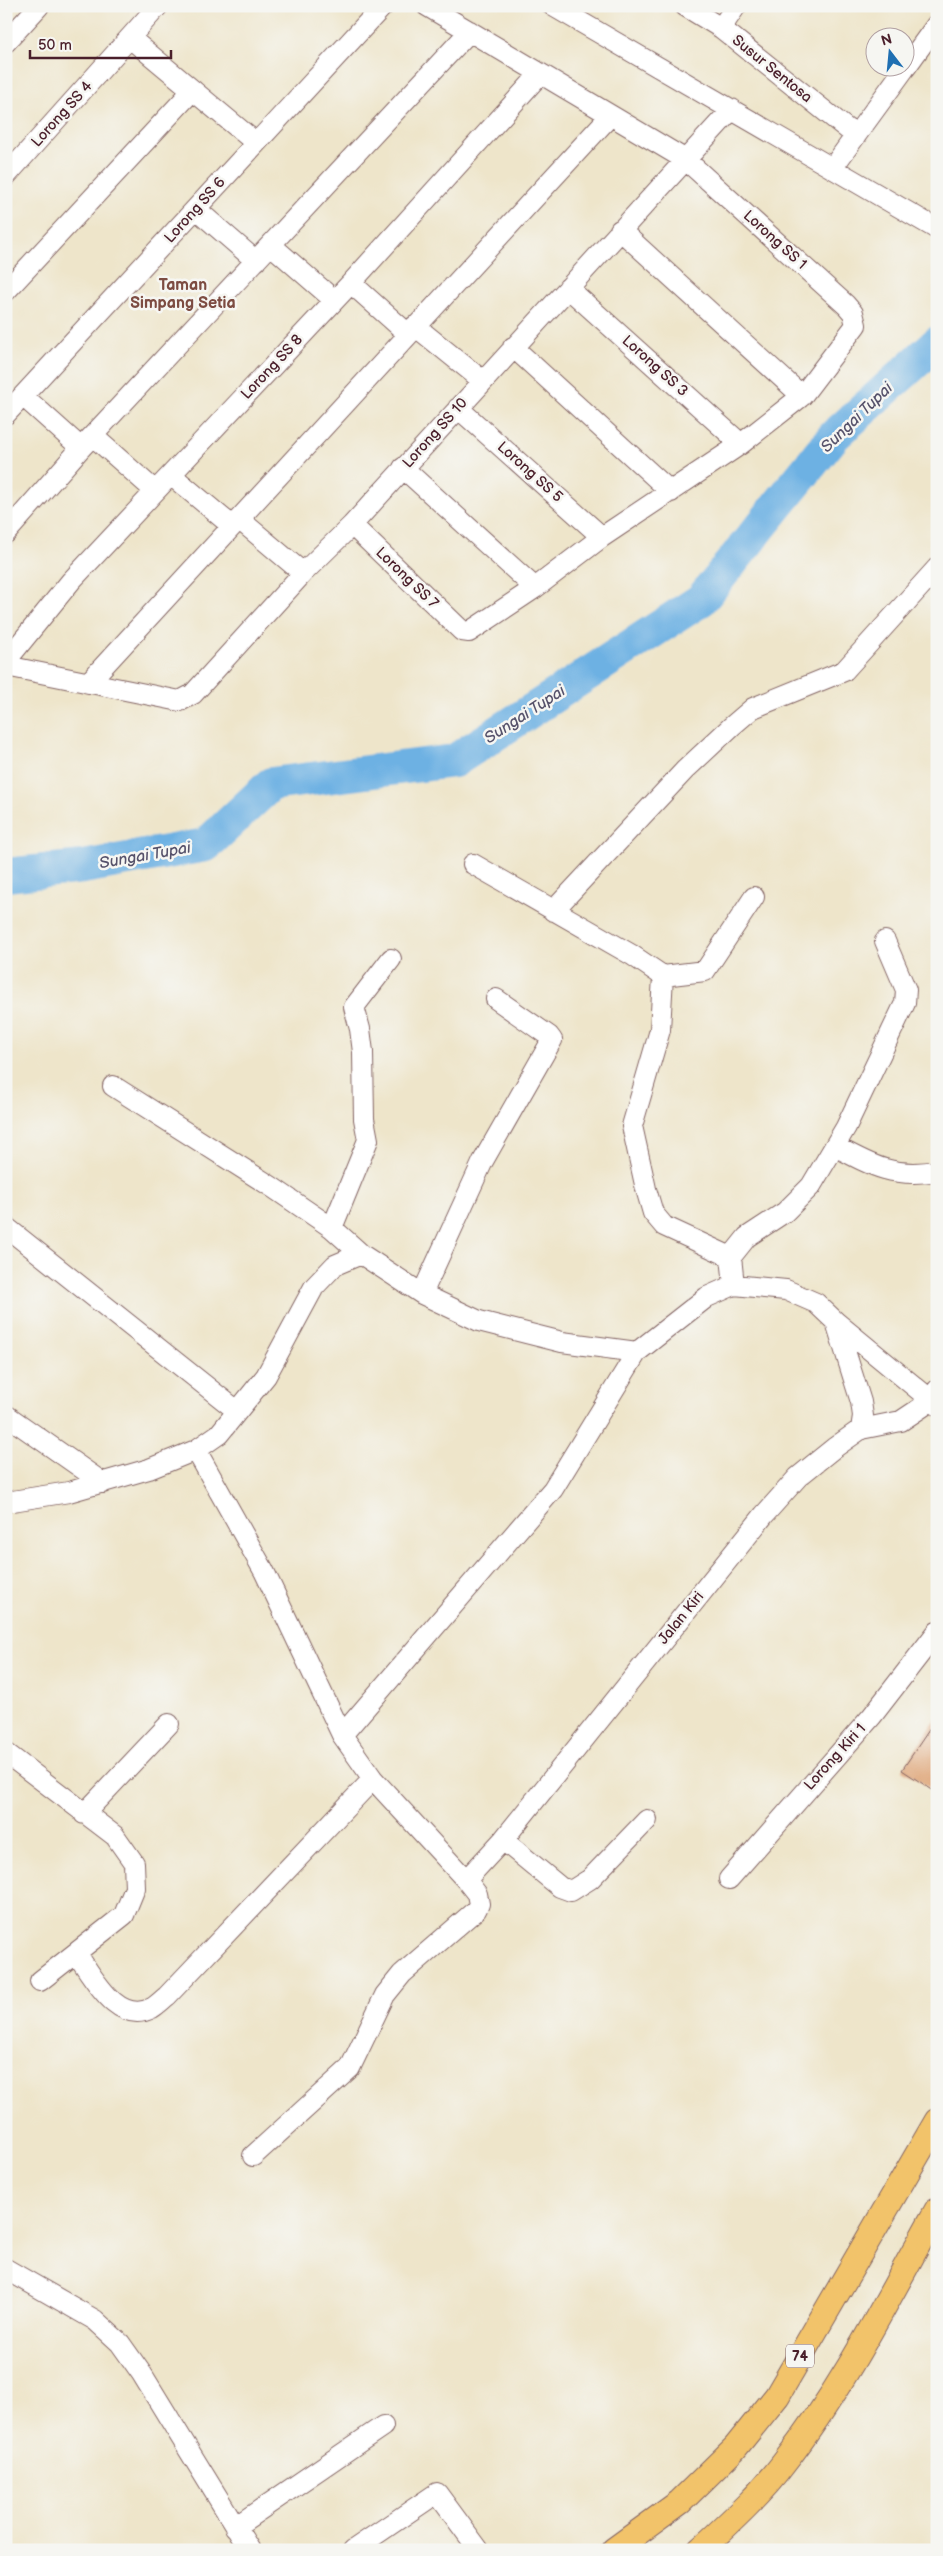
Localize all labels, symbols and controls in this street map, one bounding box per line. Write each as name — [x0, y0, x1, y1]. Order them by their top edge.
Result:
scale bar — [30, 28, 171, 60]
north arrow — [866, 28, 916, 78]
text: N — [879, 30, 894, 50]
street label: Susur Sentosa — [728, 31, 816, 107]
text: 50 m — [38, 36, 72, 55]
street label: Lorong SS 4 — [27, 77, 97, 151]
street label: Lorong SS 6 — [160, 173, 230, 247]
street label: Lorong SS 1 — [739, 206, 811, 274]
district label: Taman Simpang Setia — [130, 276, 236, 313]
street label: Lorong SS 8 — [237, 330, 307, 404]
street label: Lorong SS 3 — [618, 331, 692, 401]
water label: Sungai Tupai — [817, 378, 898, 457]
street label: Lorong SS 10 — [398, 394, 472, 472]
street label: Lorong SS 5 — [493, 438, 567, 506]
street label: Lorong SS 7 — [371, 543, 443, 613]
water label: Sungai Tupai — [481, 681, 570, 748]
water label: Sungai Tupai — [98, 838, 194, 873]
street label: Jalan Kiri — [654, 1588, 708, 1648]
street label: Lorong Kiri 1 — [800, 1720, 870, 1794]
road number: 74 — [786, 2344, 814, 2368]

